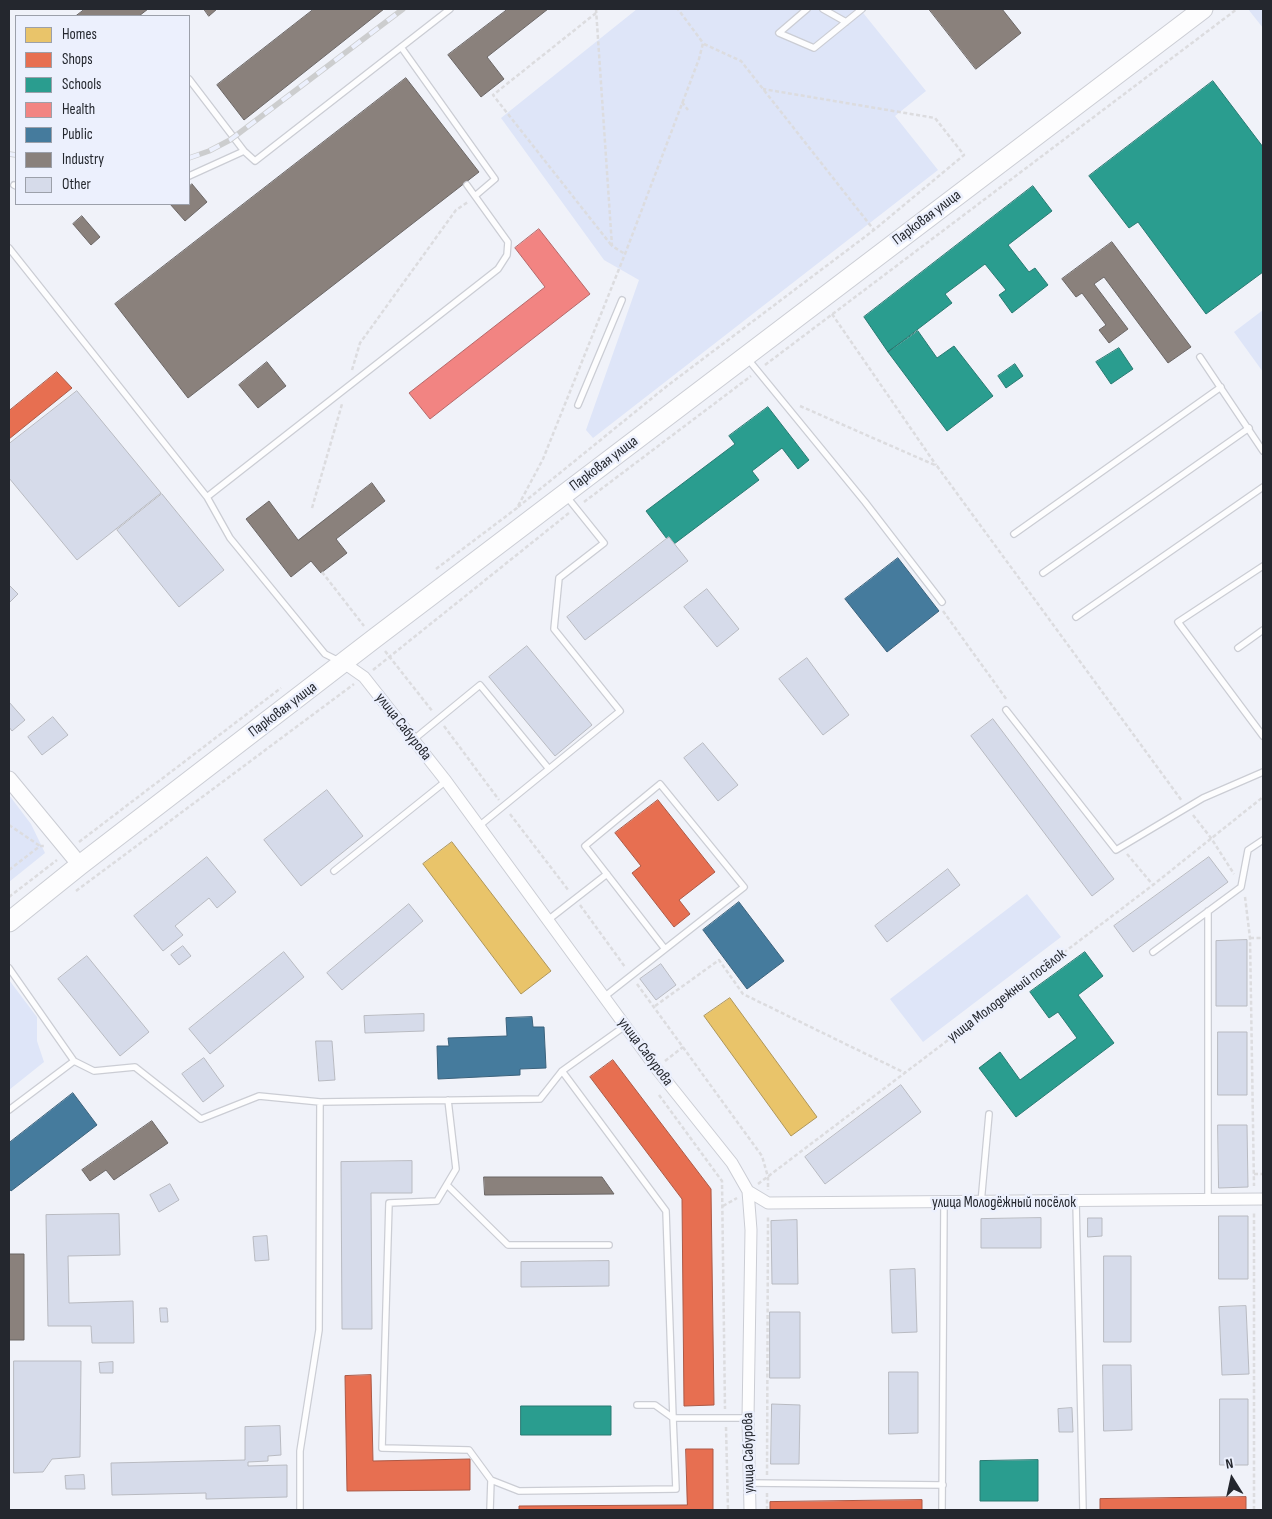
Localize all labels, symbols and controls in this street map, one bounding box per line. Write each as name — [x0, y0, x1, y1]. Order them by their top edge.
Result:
legend — [15, 15, 190, 205]
text: Homes — [62, 25, 97, 44]
text: Shops — [62, 50, 93, 69]
text: Schools — [62, 75, 101, 94]
text: Health — [62, 100, 95, 119]
text: Public — [62, 125, 93, 144]
text: Industry — [62, 150, 104, 169]
text: Other — [62, 175, 91, 194]
street label: Парковая улица — [889, 186, 965, 250]
street label: Парковая улица — [566, 432, 642, 496]
street label: Парковая улица — [245, 678, 321, 742]
street label: улица Сабурова — [371, 690, 435, 764]
street label: улица Молодежный посёлок — [944, 946, 1070, 1046]
street label: улица Сабурова — [613, 1014, 677, 1090]
street label: улица Молодёжный посёлок — [932, 1194, 1076, 1212]
street label: улица Сабурова — [739, 1412, 759, 1494]
north arrow — [1207, 1454, 1257, 1504]
text: N — [1224, 1455, 1234, 1473]

